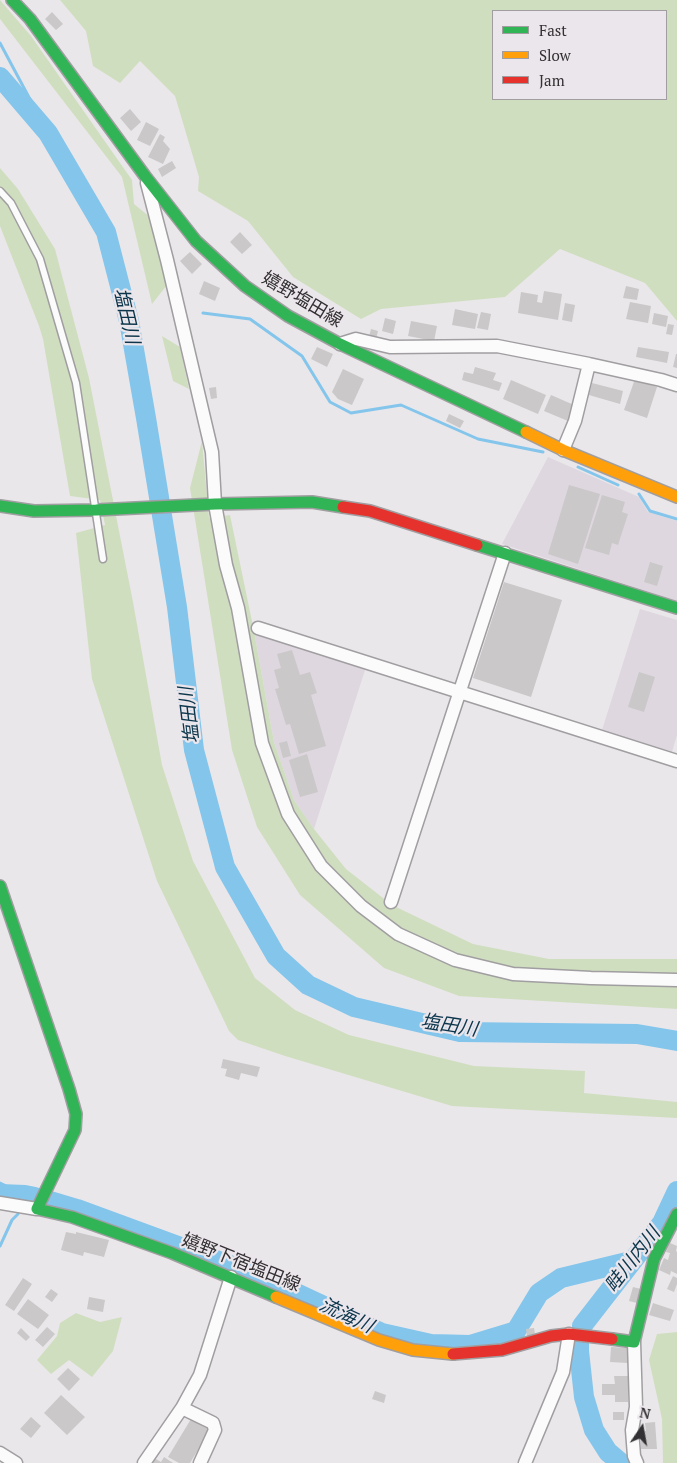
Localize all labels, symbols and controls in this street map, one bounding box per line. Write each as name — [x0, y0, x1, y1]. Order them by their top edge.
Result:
legend — [492, 10, 667, 100]
text: Fast — [539, 20, 567, 40]
text: Slow — [539, 45, 571, 65]
text: Jam — [539, 70, 565, 90]
street label: 嬉野塩田線 — [258, 268, 346, 332]
water label: 塩田川 — [108, 286, 144, 346]
water label: 塩田川 — [175, 685, 205, 745]
water label: 塩田川 — [419, 1010, 479, 1042]
water label: 畦川内川 — [601, 1223, 665, 1297]
street label: 嬉野下宿塩田線 — [179, 1229, 303, 1297]
water label: 流海川 — [315, 1294, 377, 1338]
text: N — [638, 1402, 652, 1423]
north arrow — [617, 1403, 667, 1453]

